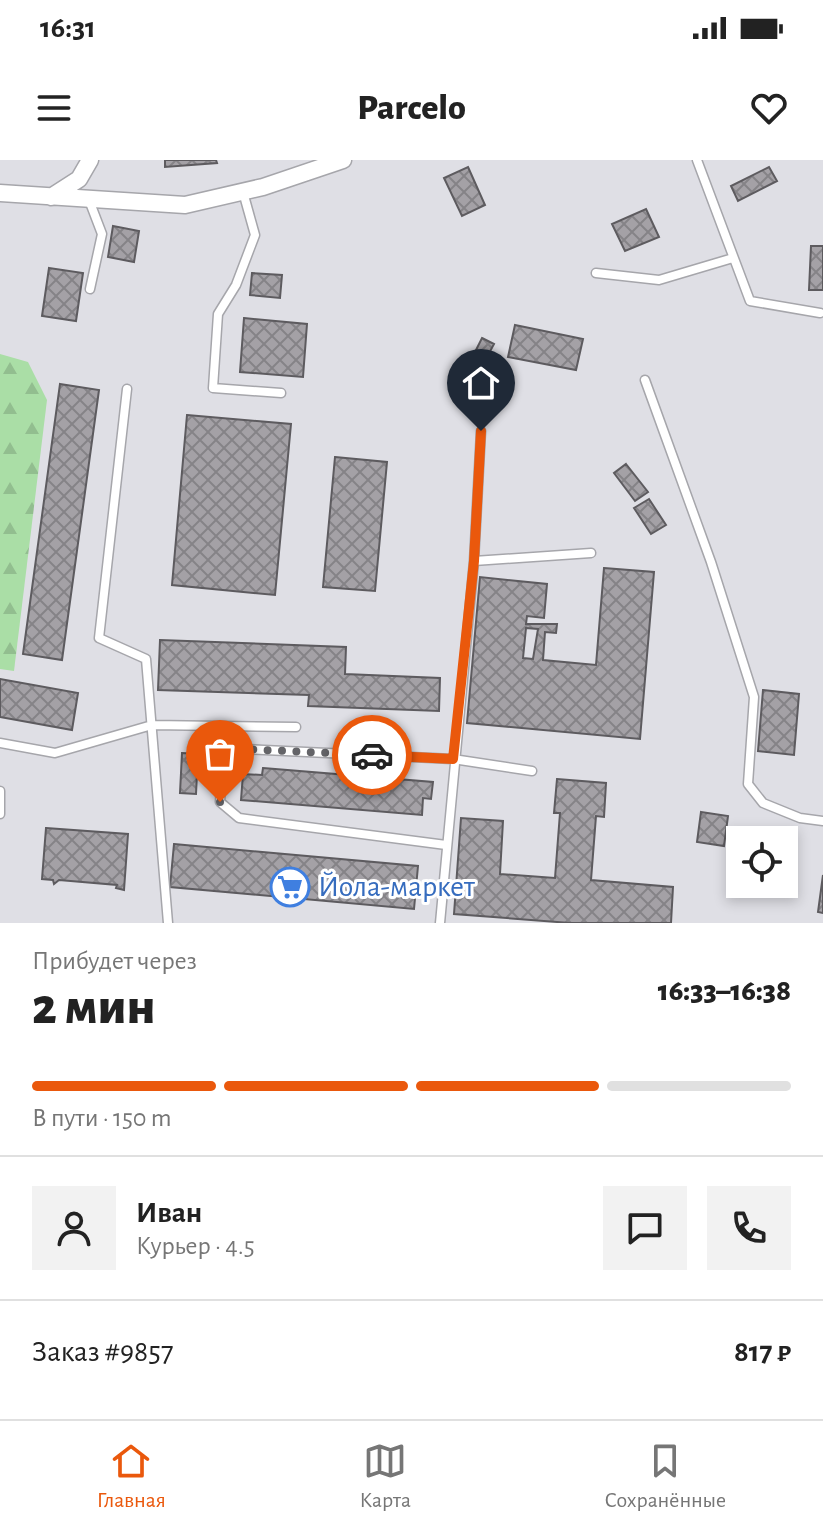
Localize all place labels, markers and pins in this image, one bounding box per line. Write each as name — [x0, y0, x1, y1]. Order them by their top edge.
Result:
pin — [447, 349, 515, 431]
pin — [186, 720, 254, 802]
supermarket icon: Йола-маркет — [269, 866, 311, 908]
place label: Йола-маркет — [318, 871, 475, 902]

